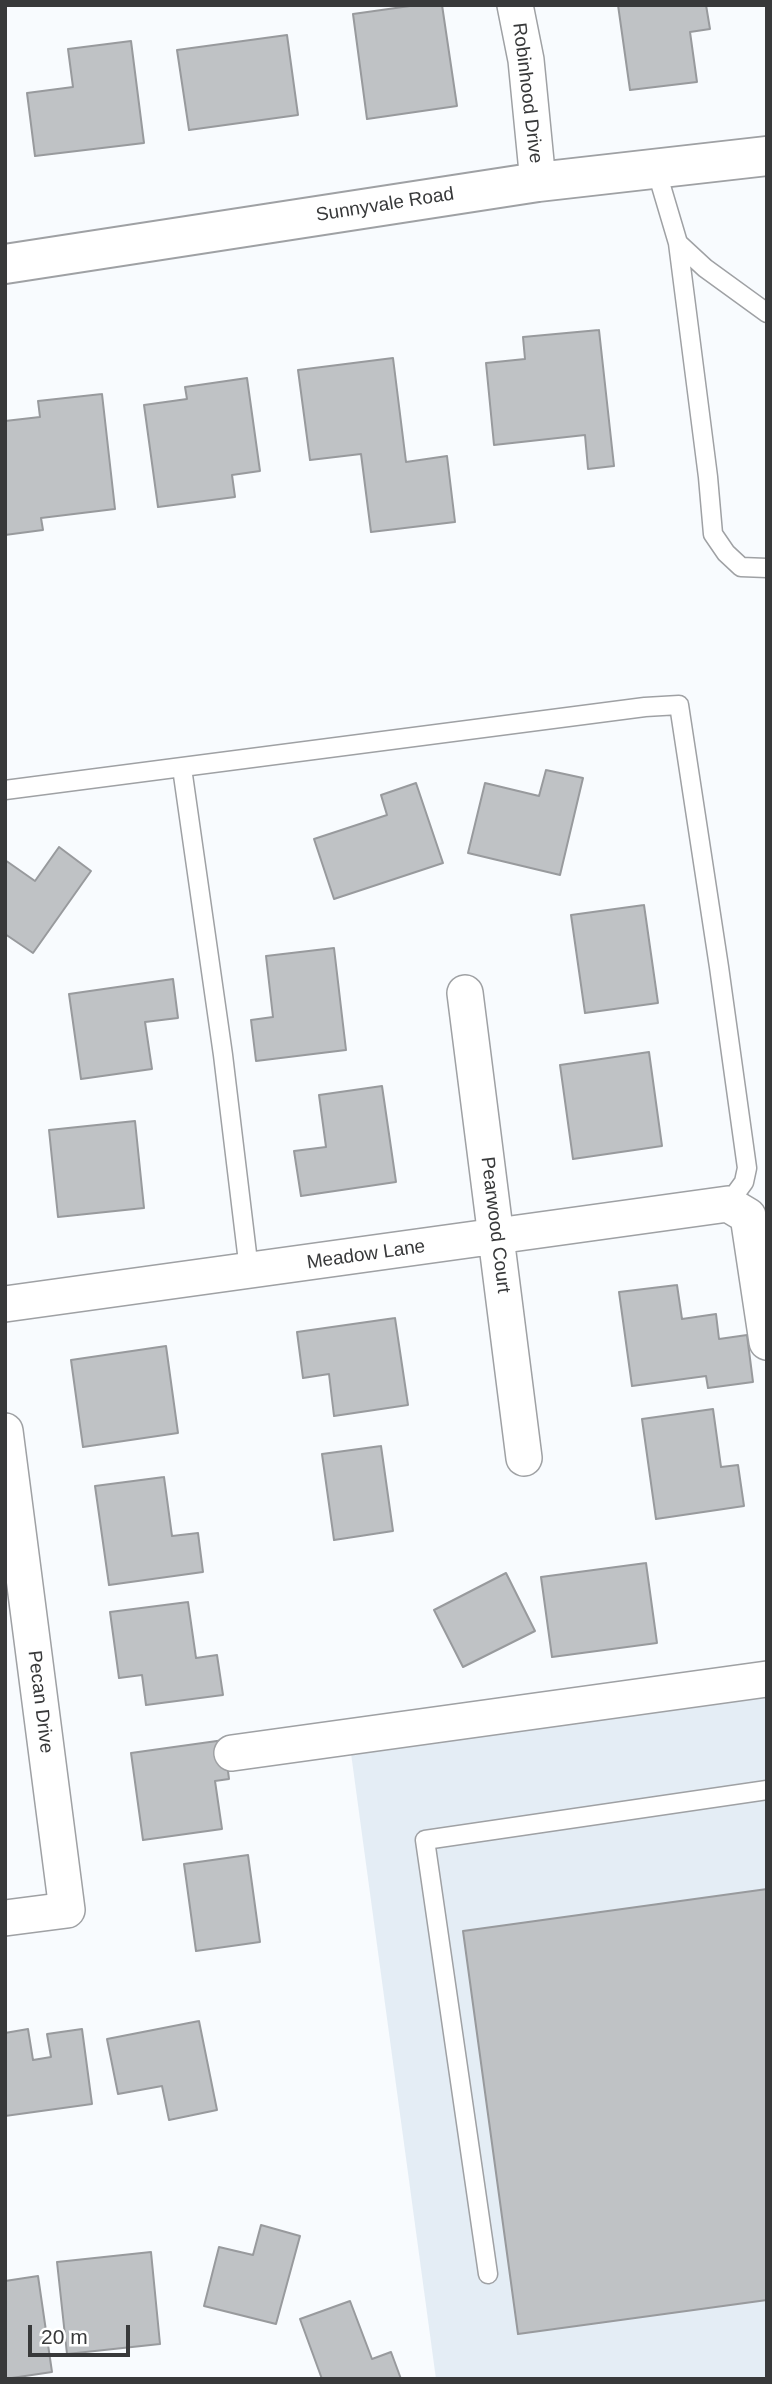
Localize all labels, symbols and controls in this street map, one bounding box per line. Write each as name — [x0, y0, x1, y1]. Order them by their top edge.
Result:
street label: Robinhood Drive — [507, 21, 547, 165]
street label: Sunnyvale Road — [314, 183, 456, 227]
street label: Pearwood Court — [475, 1155, 515, 1295]
street label: Meadow Lane — [305, 1235, 427, 1275]
street label: Pecan Drive — [22, 1649, 58, 1755]
scale bar — [32, 2310, 133, 2354]
text: 20 m — [41, 2325, 88, 2348]

